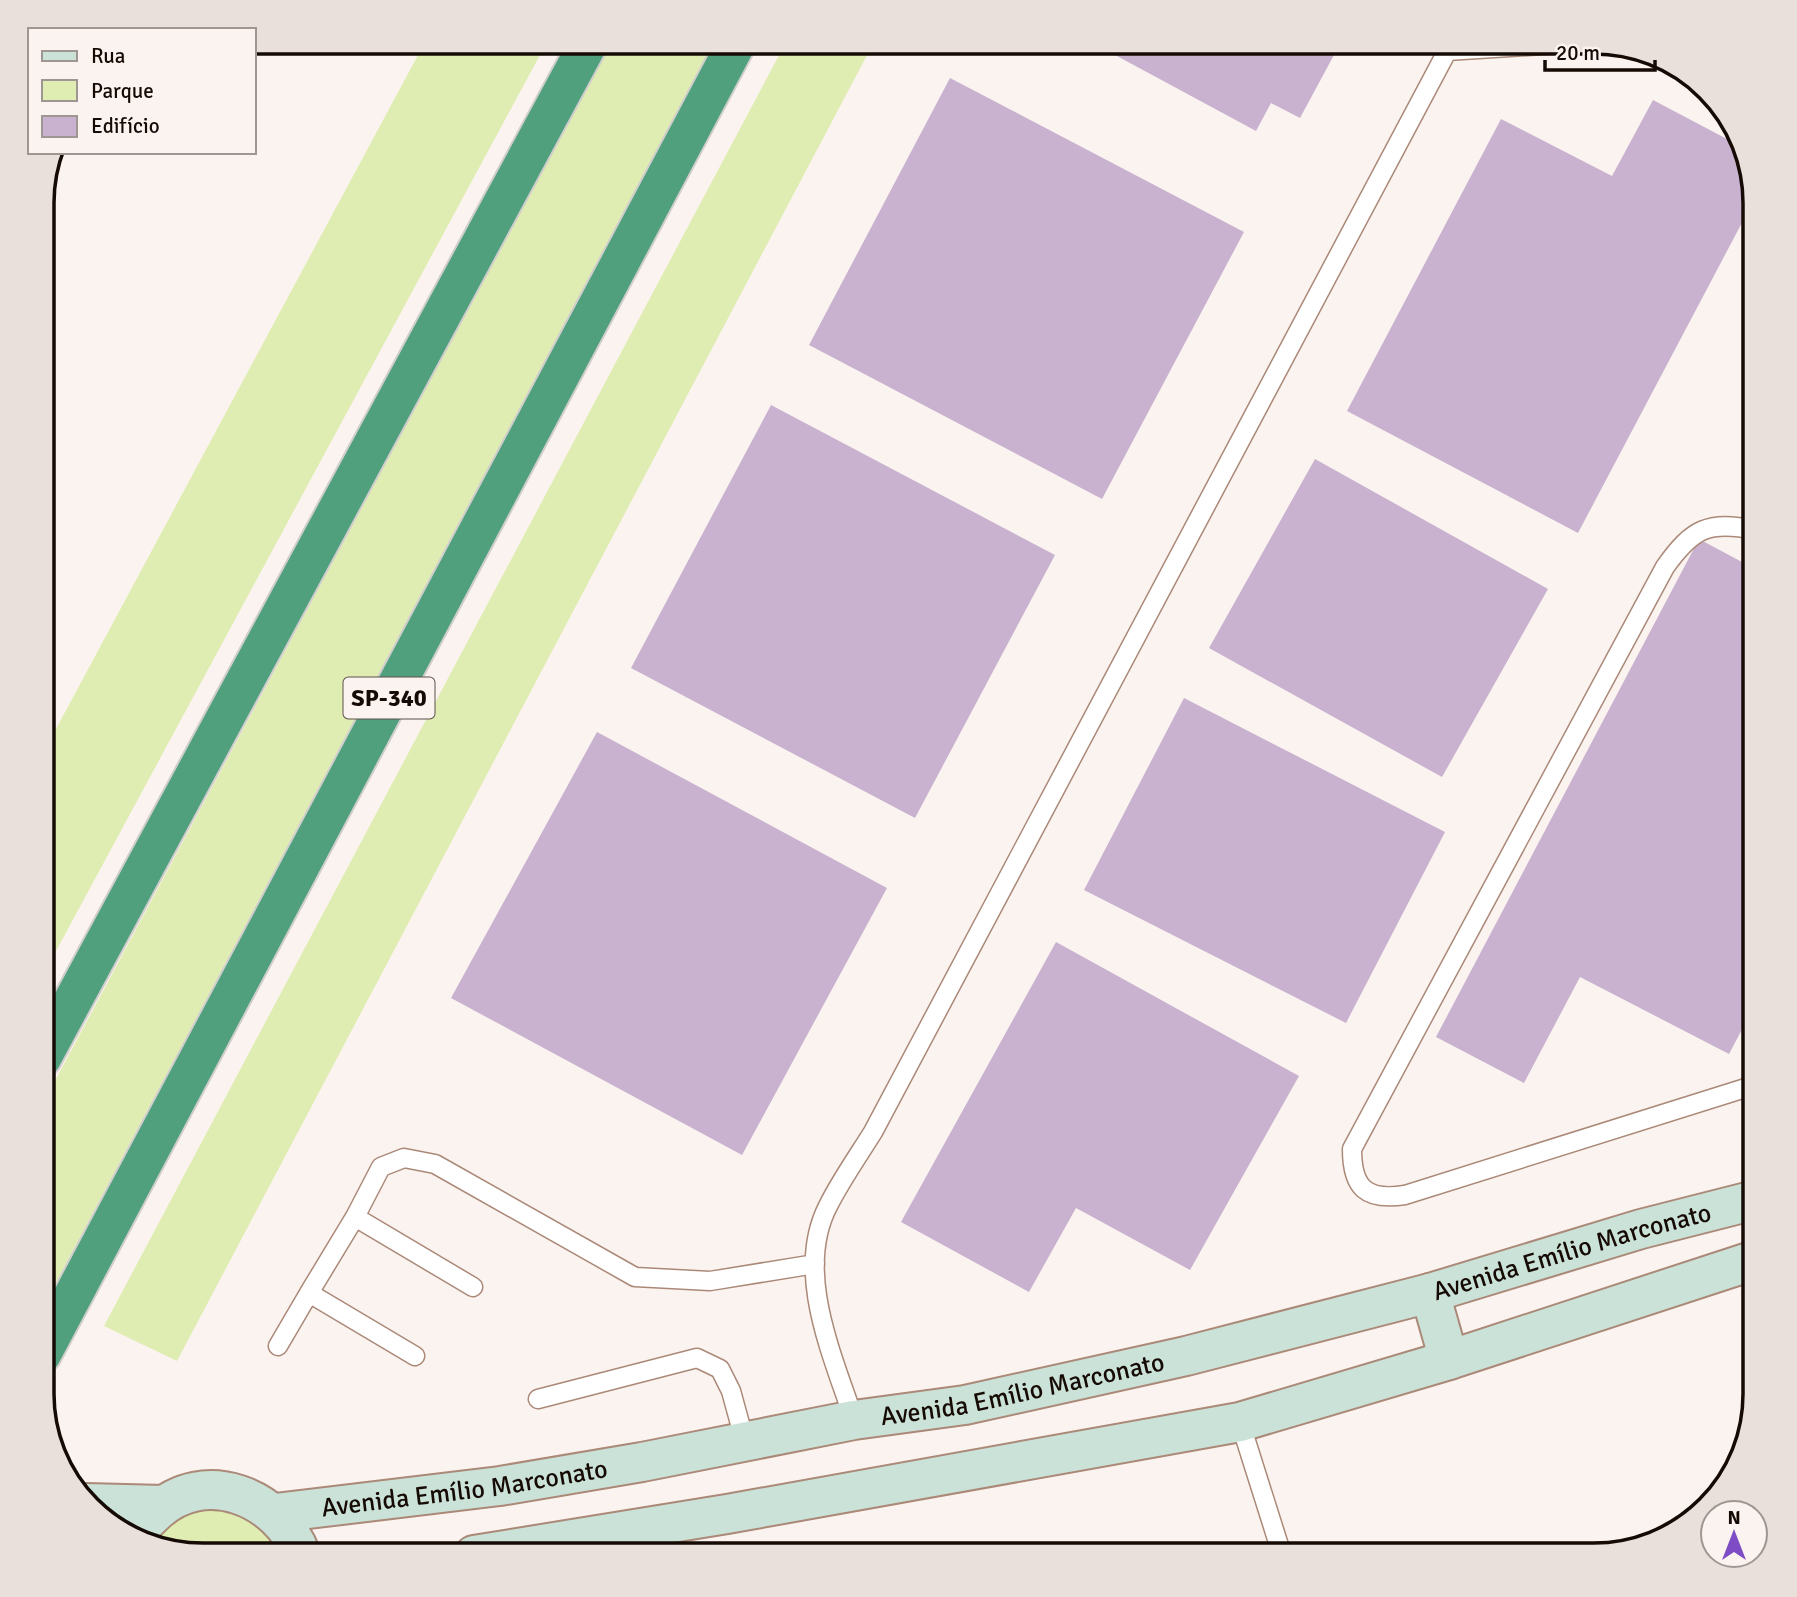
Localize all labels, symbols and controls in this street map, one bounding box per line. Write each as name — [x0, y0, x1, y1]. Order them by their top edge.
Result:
legend — [28, 28, 256, 154]
scale bar — [1545, 28, 1655, 72]
text: 20 m — [1556, 40, 1600, 66]
text: Rua — [91, 43, 125, 69]
text: Parque — [91, 78, 154, 104]
text: Edifício — [91, 113, 160, 139]
road number: SP-340 — [344, 678, 434, 718]
street label: Avenida Emílio Marconato — [1429, 1197, 1715, 1308]
street label: Avenida Emílio Marconato — [879, 1346, 1167, 1433]
street label: Avenida Emílio Marconato — [320, 1453, 610, 1524]
north arrow — [1699, 1499, 1769, 1569]
text: N — [1727, 1506, 1741, 1530]

